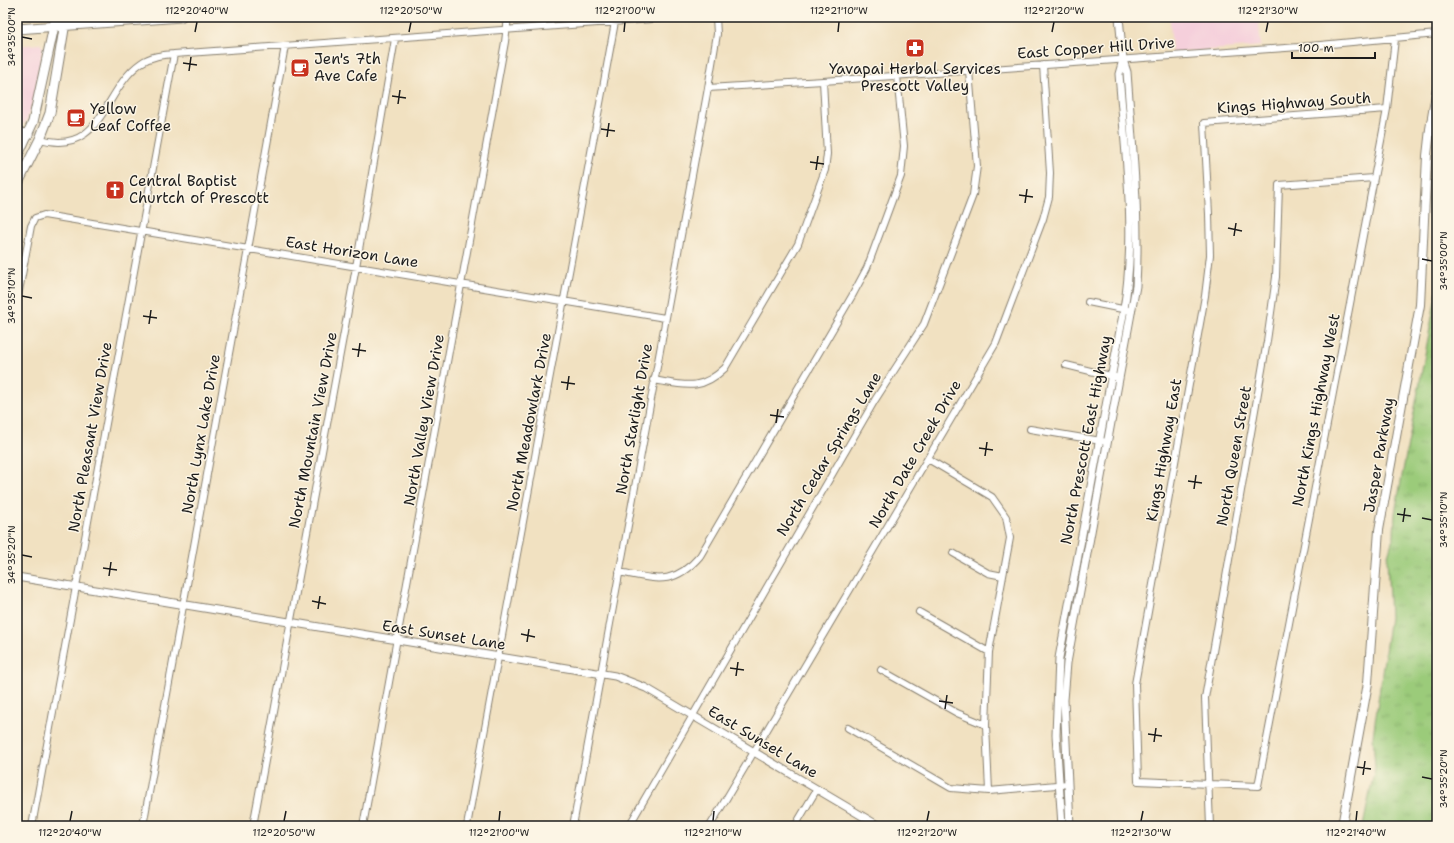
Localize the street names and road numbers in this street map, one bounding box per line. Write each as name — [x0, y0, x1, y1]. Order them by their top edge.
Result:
street label: East Copper Hill Drive — [1016, 33, 1176, 63]
street label: Kings Highway South — [1216, 88, 1372, 118]
street label: East Horizon Lane — [284, 232, 420, 272]
street label: North Kings Highway West — [1287, 312, 1345, 508]
street label: North Mountain View Drive — [284, 330, 342, 530]
street label: North Meadowlark Drive — [502, 331, 556, 513]
street label: North Valley View Drive — [399, 333, 449, 507]
street label: North Prescott East Highway — [1056, 334, 1116, 546]
street label: North Pleasant View Drive — [63, 340, 117, 534]
street label: North Starlight Drive — [611, 342, 657, 496]
street label: North Lynx Lake Drive — [177, 353, 225, 515]
street label: North Cedar Springs Lane — [772, 368, 886, 540]
street label: North Date Creek Drive — [864, 376, 966, 532]
street label: Kings Highway East — [1142, 377, 1186, 523]
street label: North Queen Street — [1212, 384, 1256, 528]
street label: Jasper Parkway — [1359, 396, 1399, 514]
street label: East Sunset Lane — [381, 615, 507, 655]
street label: East Sunset Lane — [704, 701, 822, 783]

